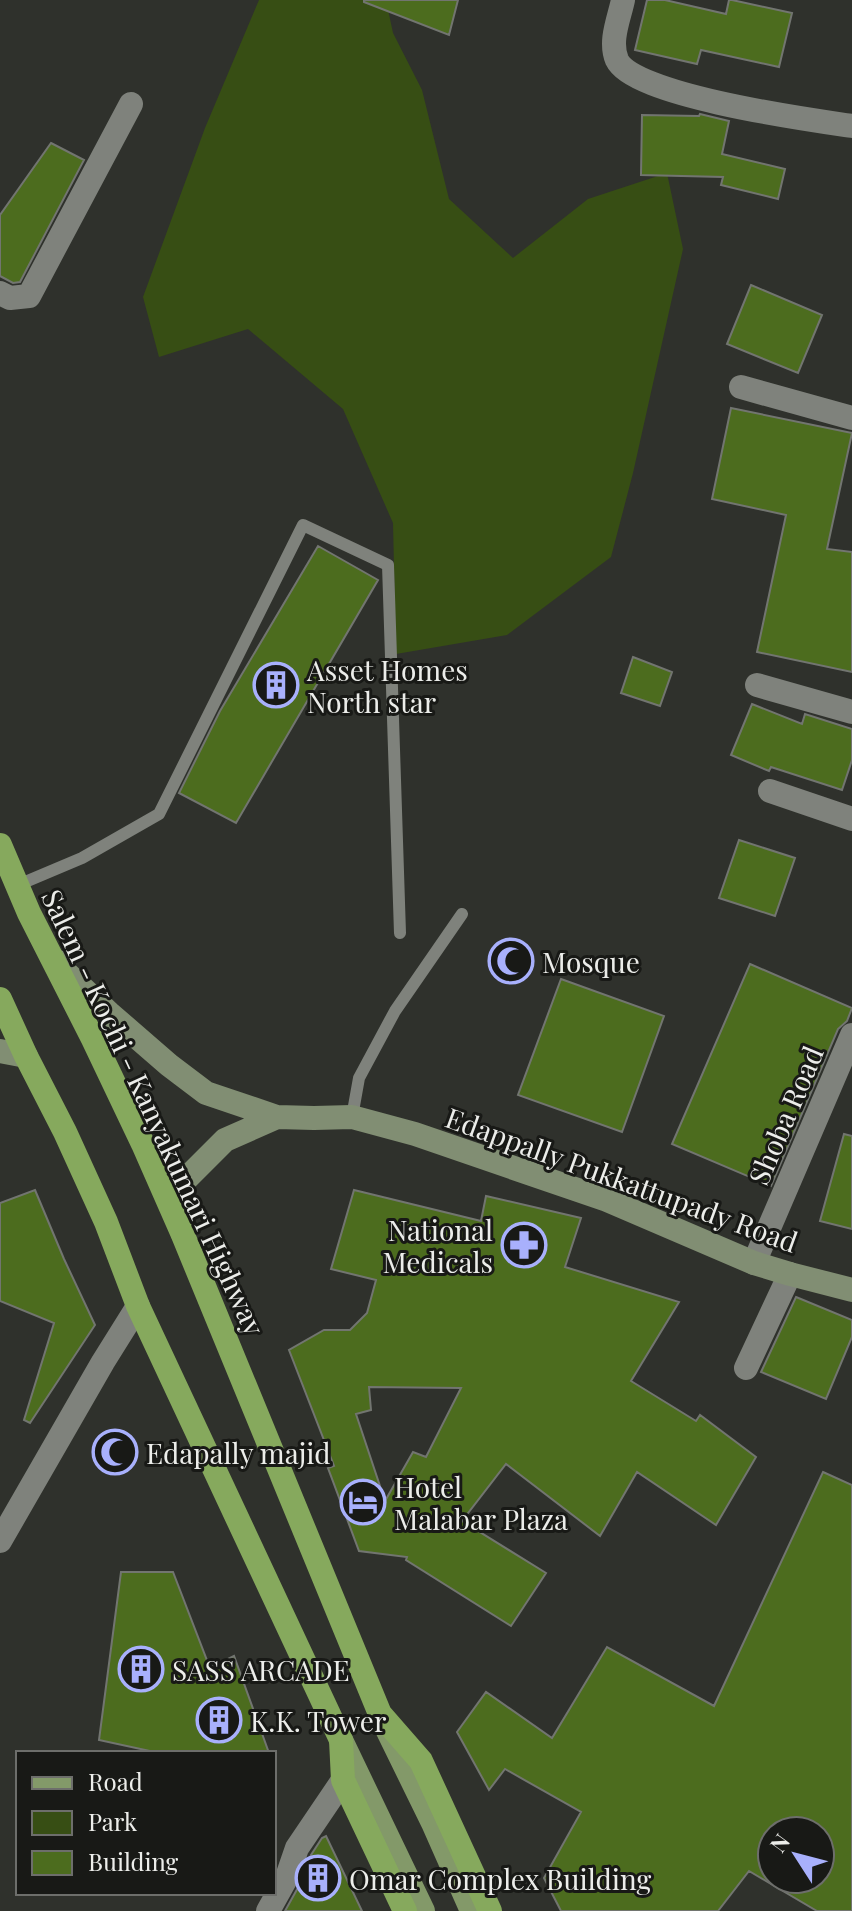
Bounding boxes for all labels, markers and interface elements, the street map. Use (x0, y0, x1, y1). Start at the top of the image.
place label: Asset Homes North star (306, 651, 468, 720)
building icon: Asset Homes North star (252, 661, 300, 709)
street label: Salem - Kochi - Kanyakumari Highway (34, 883, 274, 1341)
mosque icon: Mosque (487, 937, 535, 985)
place label: Mosque (542, 943, 640, 980)
street label: Shoba Road (739, 1040, 831, 1190)
street label: Edappally Pukkattupady Road (441, 1098, 803, 1260)
place label: National Medicals (382, 1211, 493, 1280)
pharmacy icon: National Medicals (500, 1221, 548, 1269)
mosque icon: Edapally majid (91, 1428, 139, 1476)
place label: Edapally majid (146, 1434, 331, 1471)
place label: Hotel Malabar Plaza (394, 1468, 568, 1537)
hotel icon: Hotel Malabar Plaza (339, 1478, 387, 1526)
building icon: SASS ARCADE (117, 1645, 165, 1693)
place label: SASS ARCADE (172, 1651, 350, 1688)
building icon: K.K. Tower (195, 1696, 243, 1744)
place label: K.K. Tower (250, 1702, 387, 1739)
legend (16, 1751, 276, 1895)
text: Road (88, 1765, 143, 1797)
text: Park (88, 1805, 138, 1837)
north arrow (756, 1815, 836, 1895)
text: N (762, 1827, 796, 1858)
text: Building (88, 1845, 179, 1877)
building icon: Omar Complex Building (294, 1854, 342, 1902)
place label: Omar Complex Building (349, 1860, 651, 1897)

